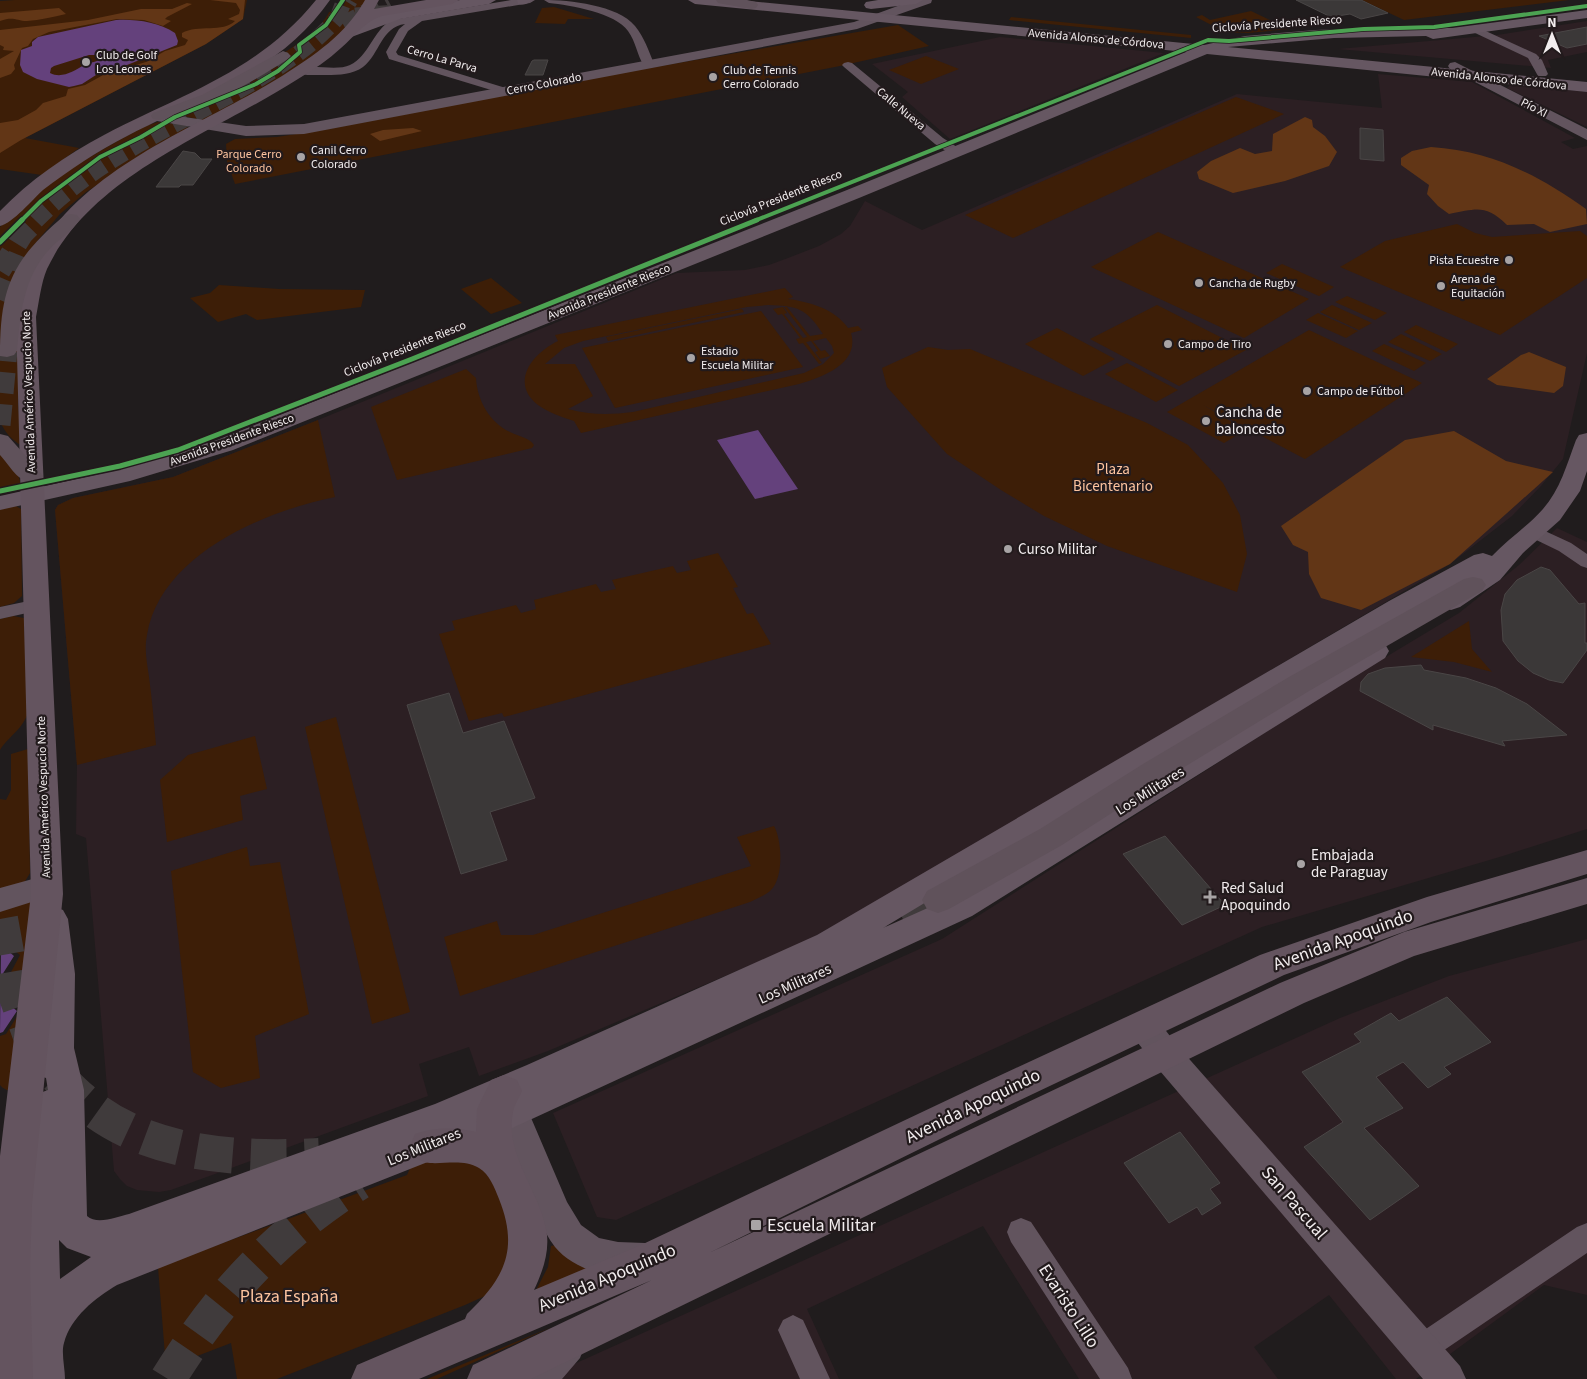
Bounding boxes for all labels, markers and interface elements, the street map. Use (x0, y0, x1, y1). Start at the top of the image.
north arrow (1527, 10, 1577, 60)
street label: Ciclovía Presidente Riesco (1211, 11, 1343, 37)
text: N (1547, 13, 1557, 33)
street label: Avenida Alonso de Córdova (1027, 25, 1165, 53)
street label: Cerro La Parva (405, 41, 479, 77)
place label: Club de Golf Los Leones (96, 47, 157, 78)
marker: Club de Golf Los Leones (80, 56, 92, 68)
place label: Club de Tennis Cerro Colorado (723, 62, 799, 93)
street label: Avenida Alonso de Córdova (1430, 63, 1568, 95)
street label: Cerro Colorado (505, 68, 583, 100)
marker: Club de Tennis Cerro Colorado (707, 71, 719, 83)
street label: Calle Nueva (873, 83, 929, 135)
street label: Pío XI (1518, 94, 1550, 122)
place label: Canil Cerro Colorado (311, 142, 366, 173)
park label: Parque Cerro Colorado (216, 146, 282, 177)
marker: Canil Cerro Colorado (295, 151, 307, 163)
street label: Ciclovía Presidente Riesco (717, 166, 845, 230)
place label: Pista Ecuestre (1429, 252, 1499, 269)
marker: Pista Ecuestre (1503, 254, 1515, 266)
street label: Avenida Presidente Riesco (545, 260, 673, 324)
place label: Arena de Equitación (1451, 271, 1505, 302)
place label: Cancha de Rugby (1209, 275, 1296, 292)
marker: Cancha de Rugby (1193, 277, 1205, 289)
marker: Arena de Equitación (1435, 280, 1447, 292)
street label: Avenida Américo Vespucio Norte (18, 311, 40, 473)
street label: Ciclovía Presidente Riesco (341, 317, 469, 381)
place label: Campo de Tiro (1178, 336, 1251, 353)
marker: Campo de Tiro (1162, 338, 1174, 350)
place label: Estadio Escuela Militar (701, 343, 774, 374)
marker: Estadio Escuela Militar (685, 352, 697, 364)
place label: Campo de Fútbol (1317, 383, 1403, 400)
marker: Campo de Fútbol (1301, 385, 1313, 397)
place label: Cancha de baloncesto (1216, 402, 1285, 440)
street label: Avenida Presidente Riesco (167, 410, 297, 470)
marker: Cancha de baloncesto (1200, 415, 1212, 427)
park label: Plaza Bicentenario (1073, 459, 1153, 497)
place label: Curso Militar (1018, 539, 1098, 560)
marker: Curso Militar (1002, 543, 1014, 555)
street label: Avenida Américo Vespucio Norte (33, 716, 55, 878)
street label: Los Militares (1111, 762, 1189, 820)
place label: Embajada de Paraguay (1311, 845, 1388, 883)
marker: Embajada de Paraguay (1295, 858, 1307, 870)
place label: Red Salud Apoquindo (1221, 878, 1290, 916)
marker: Red Salud Apoquindo (1203, 890, 1217, 904)
street label: Avenida Apoquindo (1270, 903, 1416, 977)
street label: Los Militares (755, 959, 835, 1009)
street label: Avenida Apoquindo (901, 1063, 1045, 1149)
street label: Los Militares (384, 1123, 464, 1171)
street label: San Pascual (1255, 1161, 1333, 1245)
place label: Escuela Militar (767, 1213, 877, 1238)
marker: Escuela Militar (749, 1218, 763, 1232)
street label: Avenida Apoquindo (534, 1238, 680, 1318)
street label: Evaristo Lillo (1032, 1259, 1106, 1353)
park label: Plaza España (240, 1284, 338, 1309)

